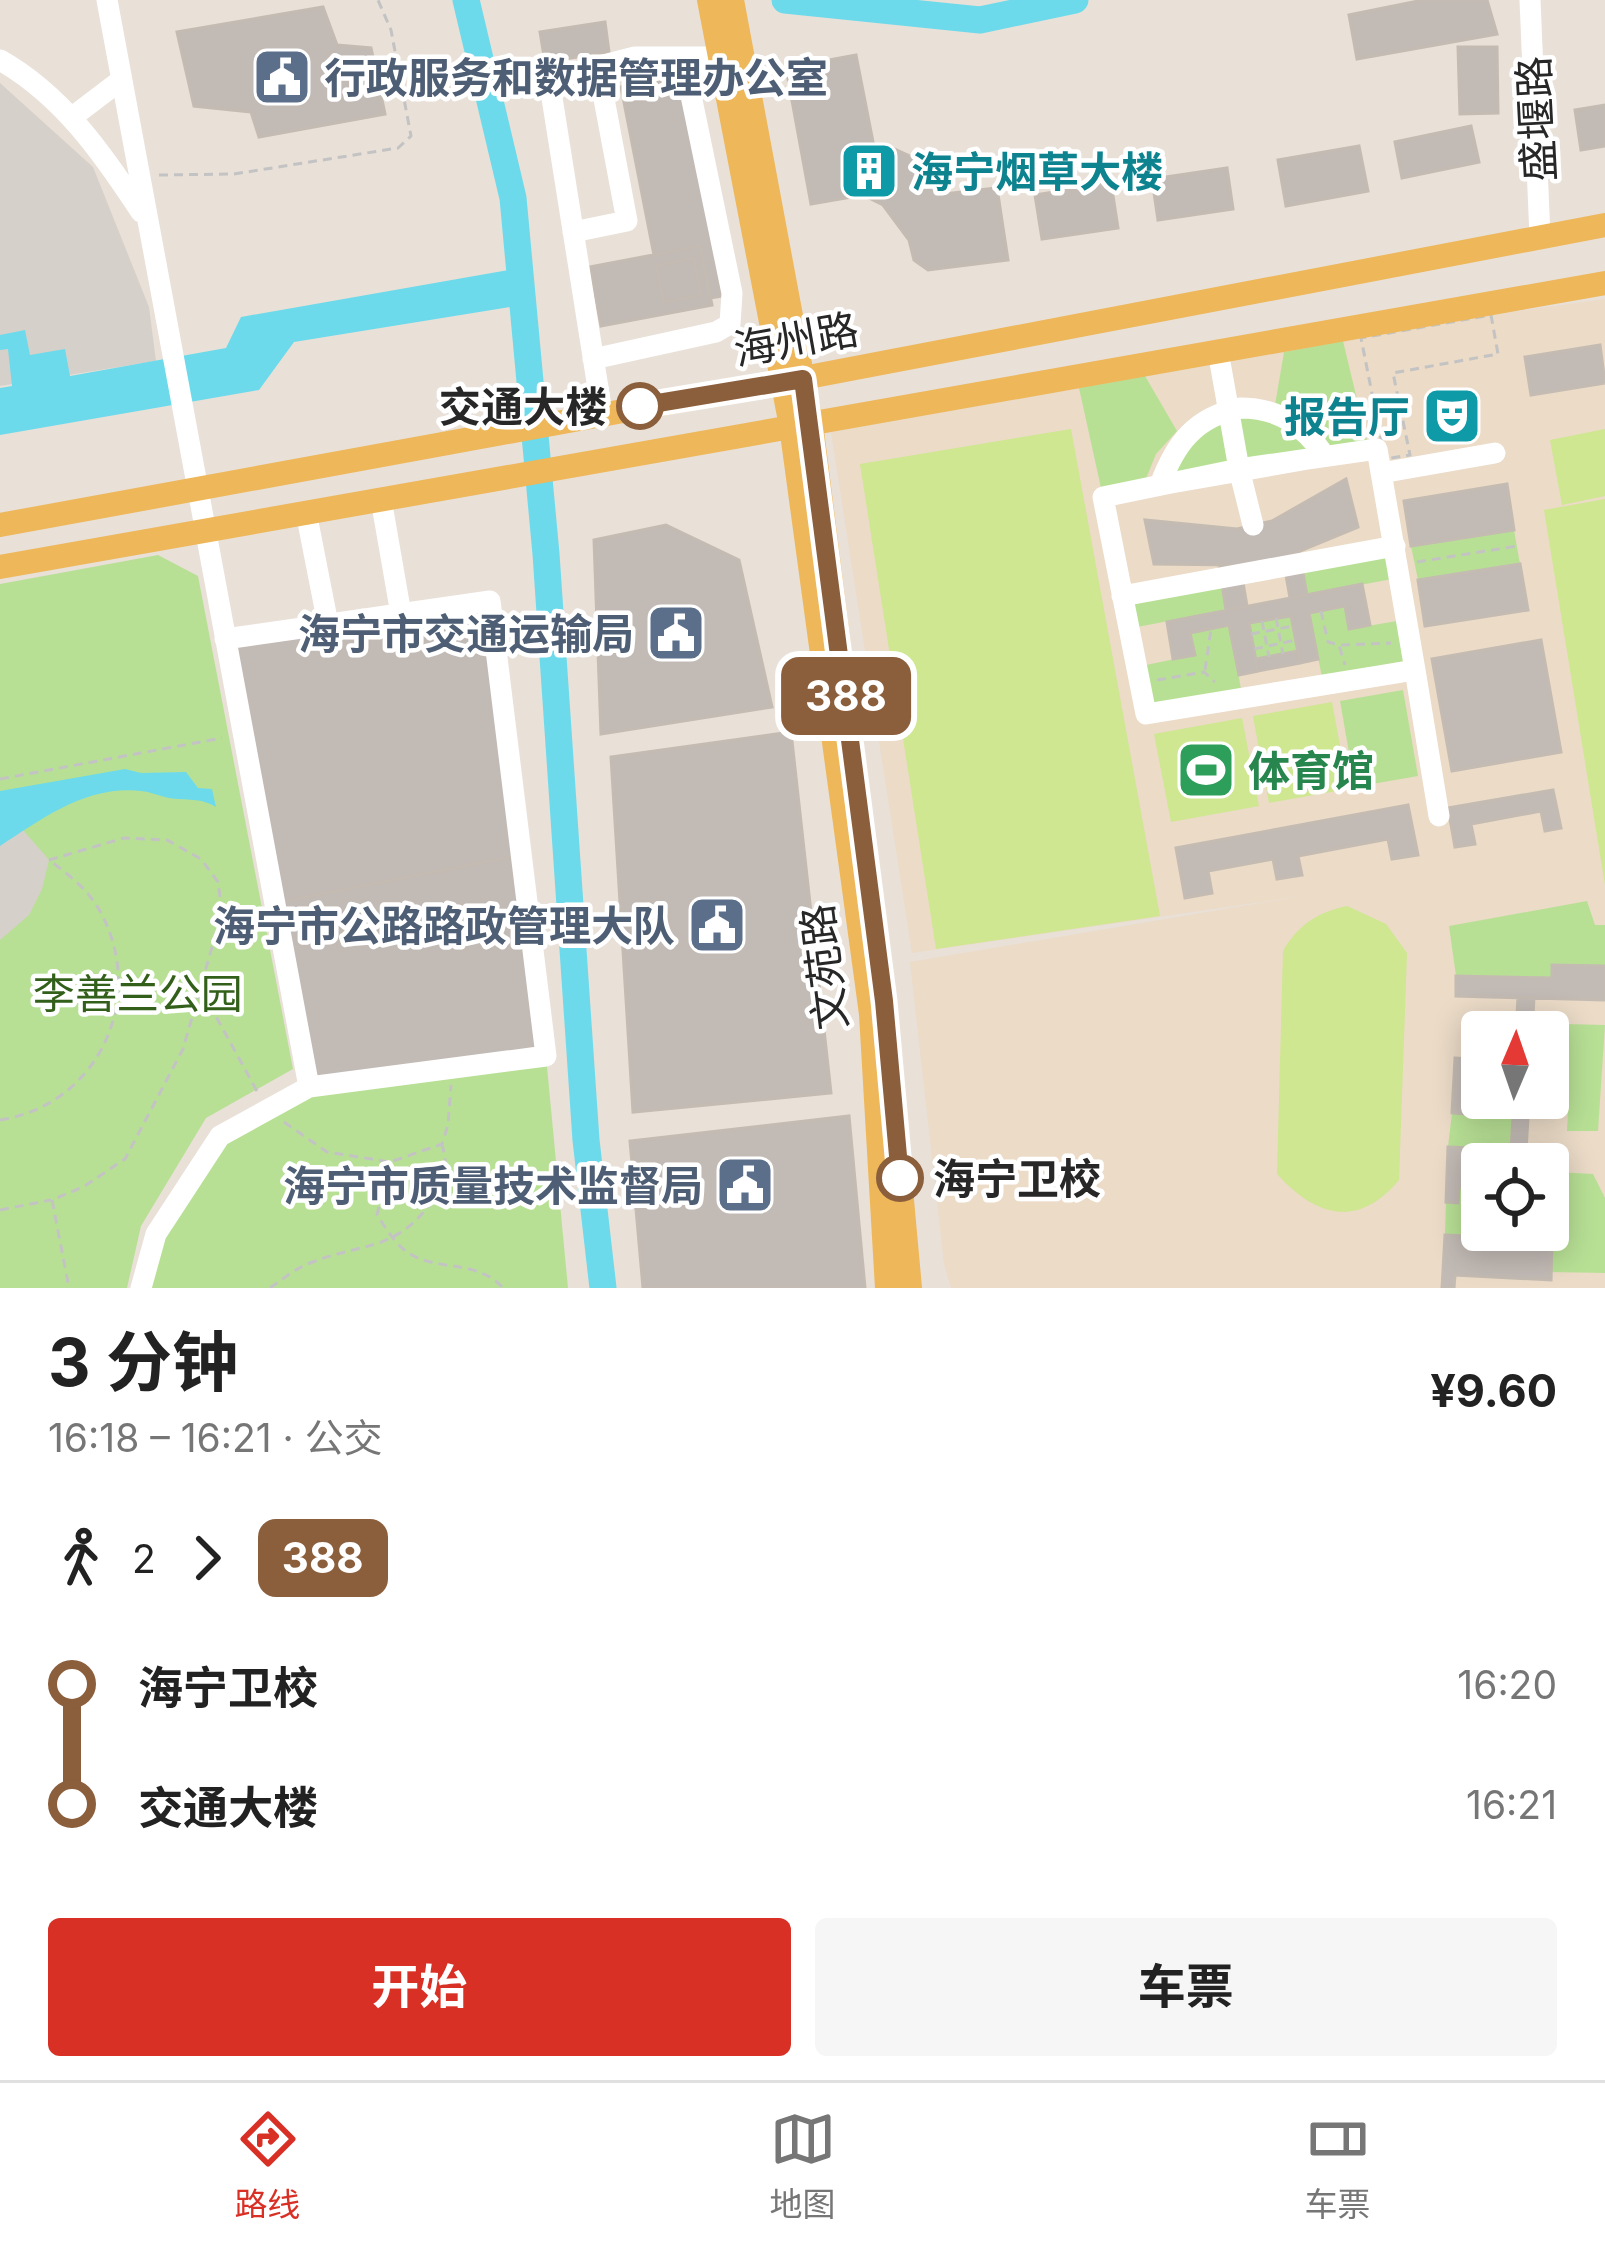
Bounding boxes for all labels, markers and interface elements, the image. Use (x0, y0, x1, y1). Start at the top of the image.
public building icon: 行政服务和数据管理办公室 (251, 46, 313, 108)
place label: 行政服务和数据管理办公室 (324, 52, 828, 103)
street label: 盛堰路 (1507, 55, 1565, 183)
building icon: 海宁烟草大楼 (838, 140, 900, 202)
place label: 海宁烟草大楼 (911, 146, 1163, 197)
street label: 海州路 (730, 303, 862, 375)
place label: 交通大楼 (439, 381, 607, 432)
marker: 交通大楼 (618, 384, 662, 428)
theatre icon: 报告厅 (1421, 385, 1483, 447)
place label: 报告厅 (1284, 391, 1410, 442)
public building icon: 海宁市交通运输局 (645, 602, 707, 664)
place label: 海宁市交通运输局 (298, 608, 634, 659)
line badge: 388 (777, 657, 915, 735)
text: 388 (805, 670, 887, 721)
sports icon: 体育馆 (1175, 739, 1237, 801)
place label: 体育馆 (1248, 745, 1374, 796)
public building icon: 海宁市公路路政管理大队 (686, 894, 748, 956)
place label: 海宁市公路路政管理大队 (213, 900, 675, 951)
street label: 文苑路 (791, 901, 857, 1033)
park label: 李善兰公园 (33, 968, 243, 1019)
north arrow (1461, 1011, 1569, 1119)
map controls (1461, 1011, 1569, 1251)
button: locate (1461, 1143, 1569, 1251)
place label: 海宁卫校 (933, 1153, 1101, 1204)
public building icon: 海宁市质量技术监督局 (714, 1154, 776, 1216)
marker: 海宁卫校 (878, 1156, 922, 1200)
place label: 海宁市质量技术监督局 (283, 1160, 703, 1211)
text: 3 分钟 (48, 1322, 238, 1402)
text: ¥9.60 (1430, 1363, 1557, 1418)
text: 16:18 – 16:21 · 公交 (48, 1414, 383, 1461)
icon: walk (48, 1525, 114, 1591)
icon: forward (174, 1525, 240, 1591)
text: 388 (282, 1532, 364, 1583)
text: 2 (132, 1535, 156, 1582)
text: 海宁卫校 (138, 1660, 318, 1715)
text: 16:20 (1457, 1661, 1557, 1708)
text: 交通大楼 (138, 1780, 318, 1835)
text: 16:21 (1466, 1781, 1557, 1828)
button: 开始 (48, 1918, 791, 2056)
button: 车票 (815, 1918, 1557, 2056)
tab: 路线 (235, 2106, 301, 2226)
tab: 地图 (770, 2106, 836, 2226)
tab: 车票 (1305, 2106, 1371, 2226)

